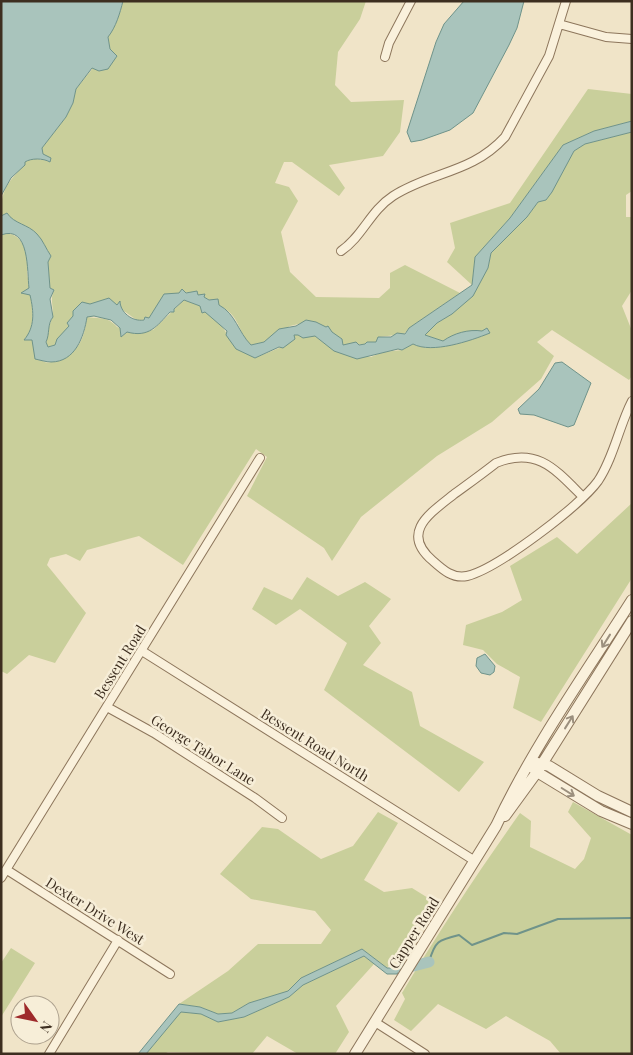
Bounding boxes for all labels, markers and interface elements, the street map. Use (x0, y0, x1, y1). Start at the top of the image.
street label: Bessent Road (89, 621, 150, 702)
one-way arrow (600, 634, 611, 648)
street label: Bessent Road North (258, 704, 374, 786)
street label: George Tabor Lane (148, 710, 259, 789)
one-way arrow (564, 715, 574, 729)
one-way arrow (561, 787, 575, 797)
street label: Dexter Drive West (42, 873, 149, 949)
street label: Capper Road (384, 893, 443, 972)
north arrow (10, 995, 60, 1045)
text: N (36, 1018, 57, 1037)

